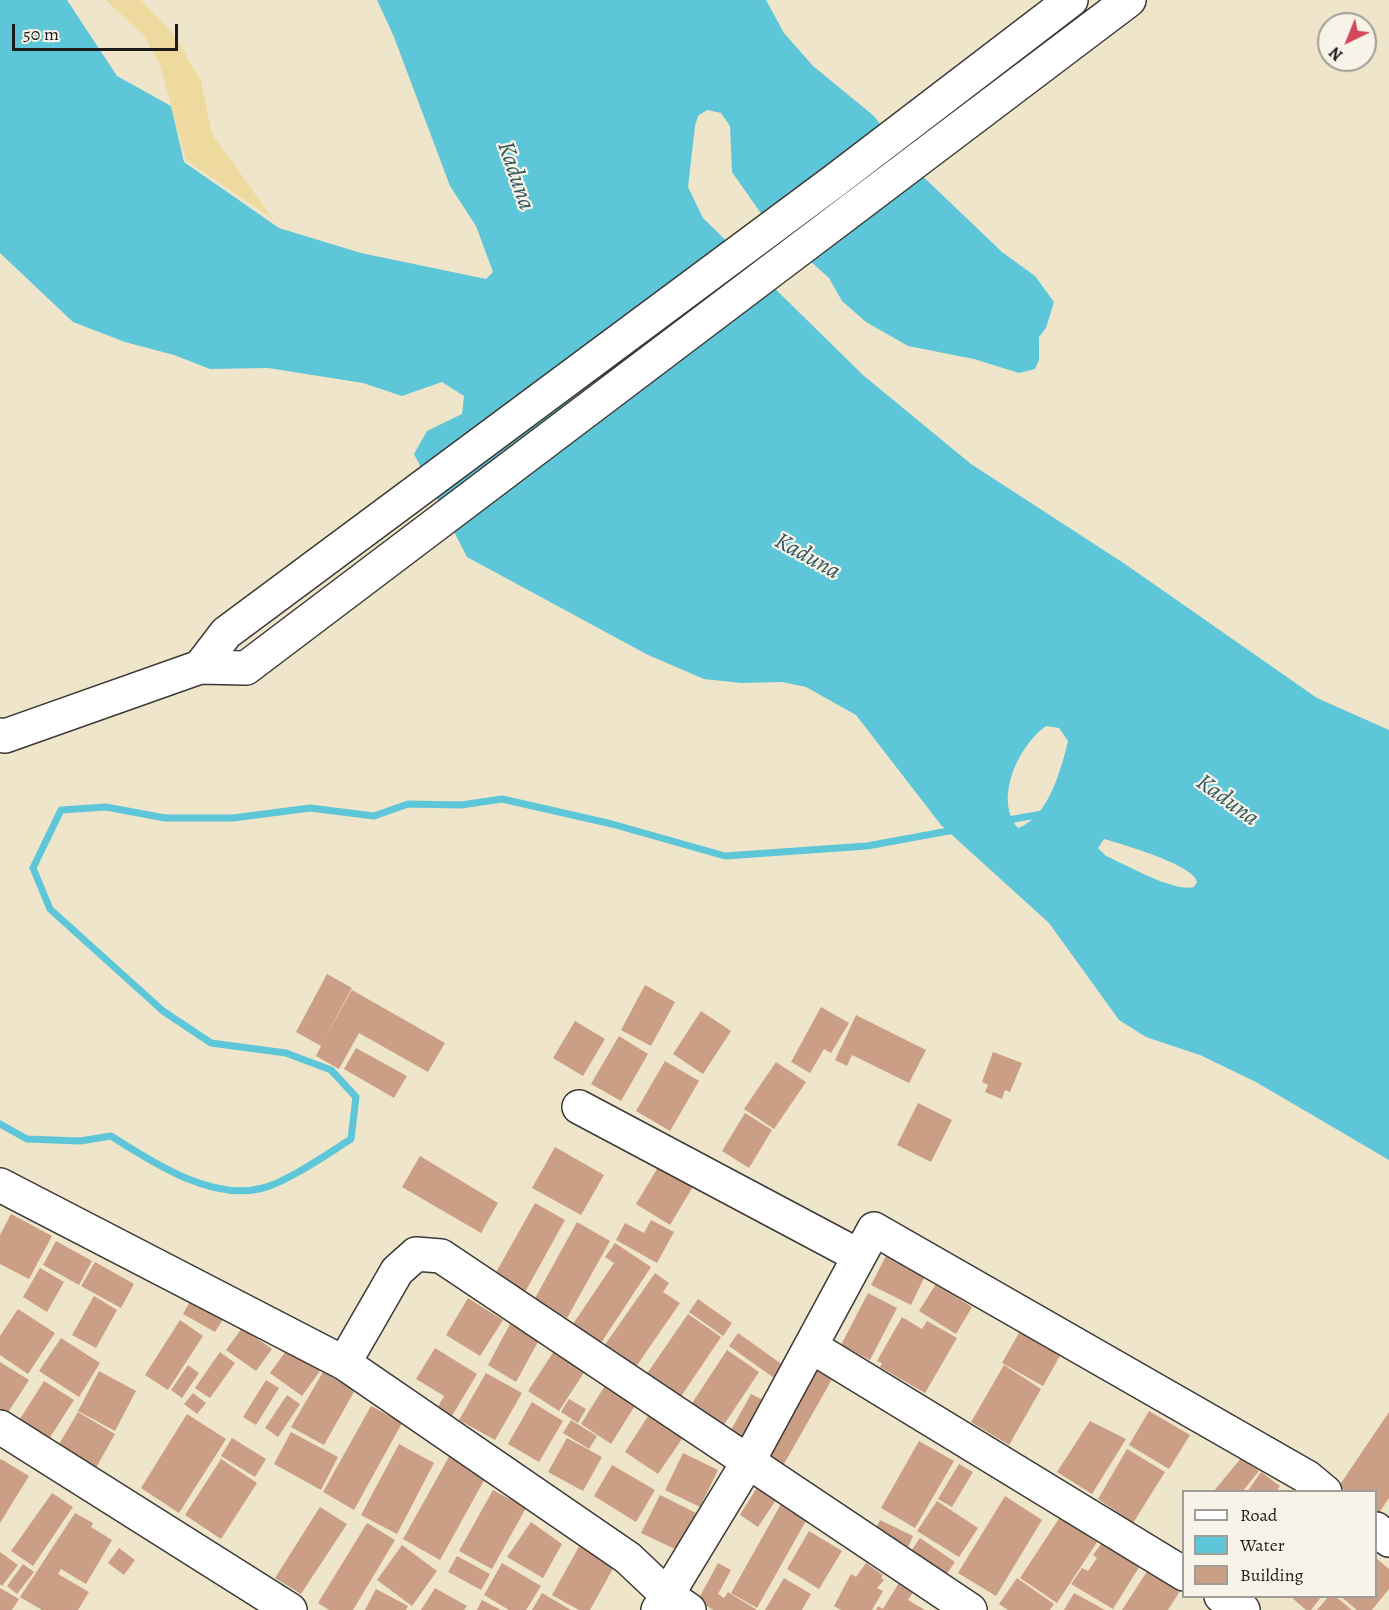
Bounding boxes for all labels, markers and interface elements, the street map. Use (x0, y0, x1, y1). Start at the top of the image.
scale bar (15, 12, 182, 50)
north arrow (1317, 12, 1377, 72)
text: 50 m (23, 22, 59, 46)
text: N (1324, 42, 1348, 66)
water label: Kaduna (490, 138, 540, 214)
water label: Kaduna (769, 527, 845, 587)
water label: Kaduna (1190, 769, 1264, 833)
legend (1182, 1490, 1377, 1598)
text: Road (1240, 1503, 1277, 1527)
text: Water (1240, 1533, 1285, 1557)
text: Building (1240, 1563, 1304, 1587)

